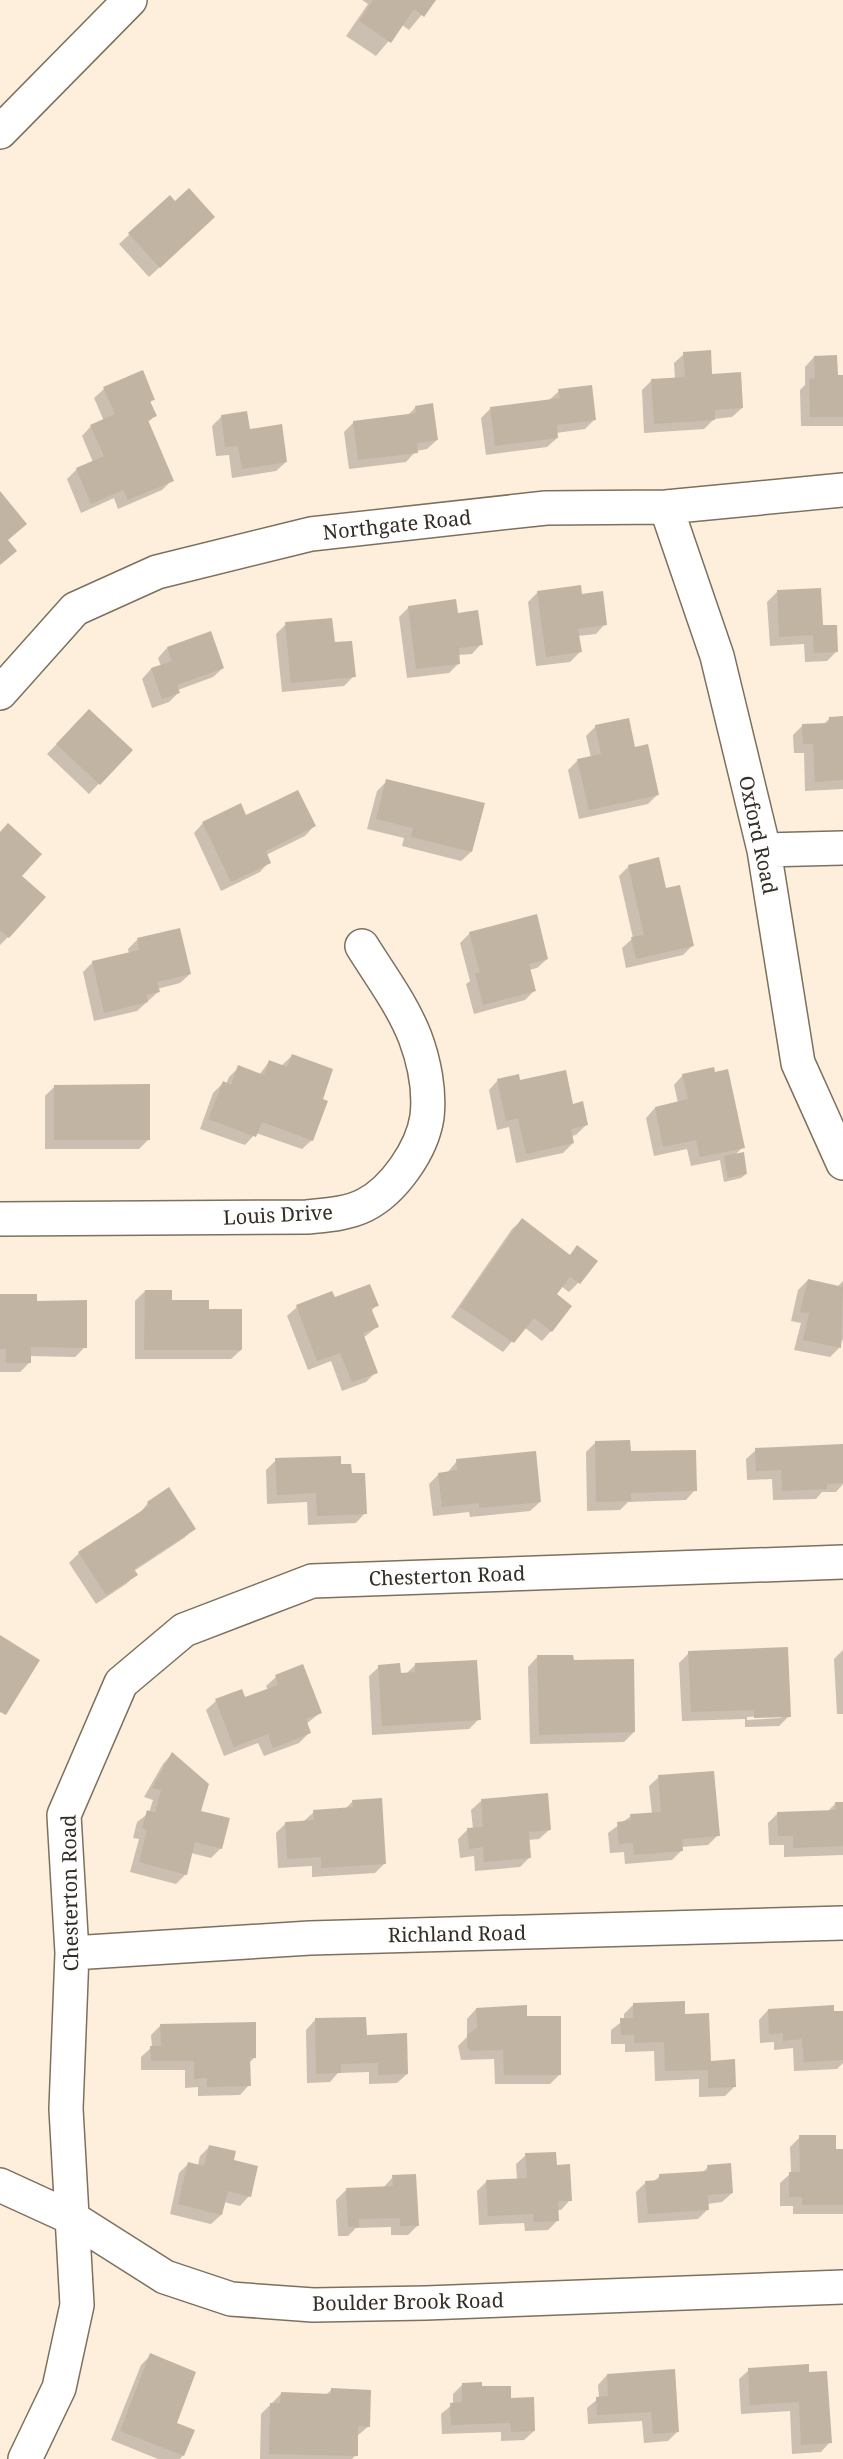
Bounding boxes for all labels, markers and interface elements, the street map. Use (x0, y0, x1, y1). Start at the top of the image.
street label: Northgate Road (321, 503, 473, 546)
street label: Oxford Road (733, 773, 784, 897)
street label: Louis Drive (222, 1198, 334, 1231)
street label: Chesterton Road (368, 1559, 526, 1592)
street label: Chesterton Road (55, 1814, 84, 1972)
street label: Richland Road (388, 1919, 526, 1948)
street label: Boulder Brook Road (312, 2286, 504, 2317)

